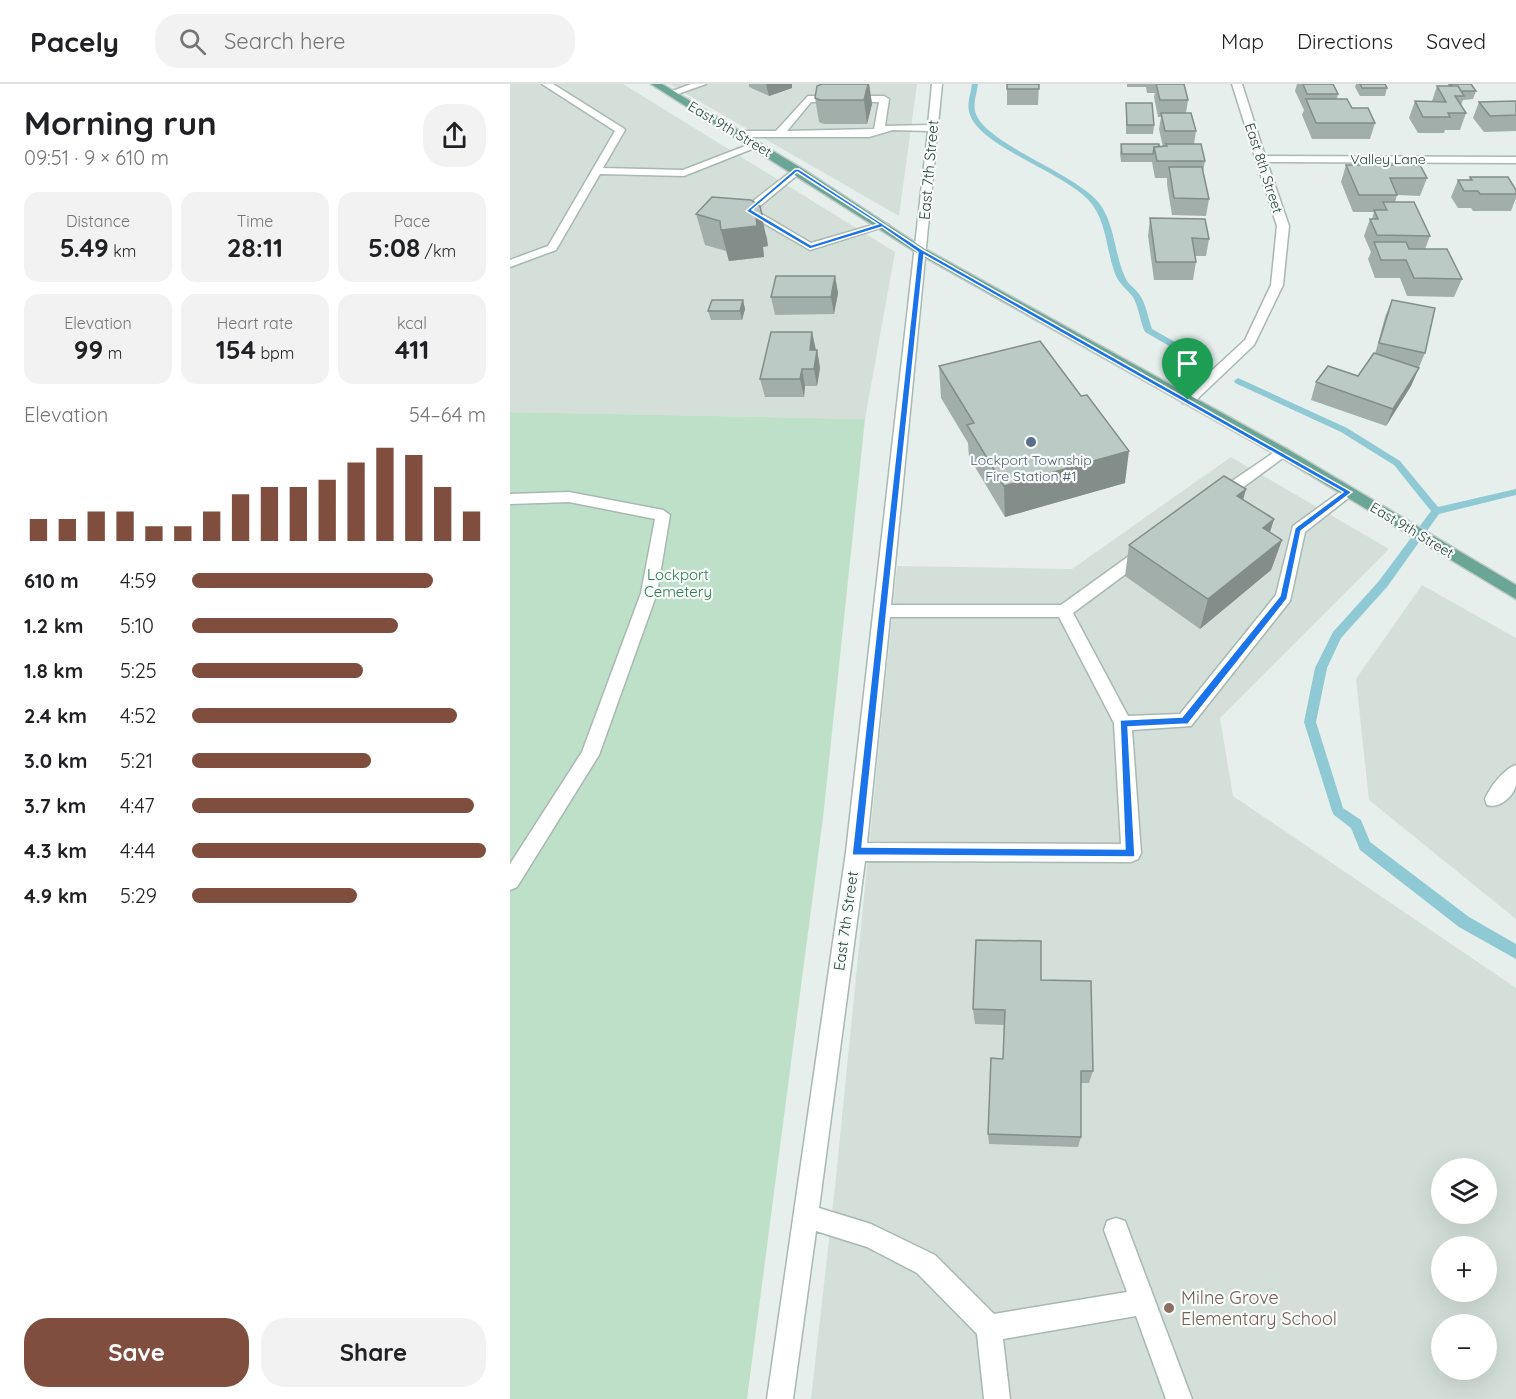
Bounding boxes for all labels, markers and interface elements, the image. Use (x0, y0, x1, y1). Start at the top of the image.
search box (155, 14, 575, 68)
text: Pacely (30, 24, 119, 59)
icon: search (176, 25, 209, 58)
text: Search here (224, 27, 345, 55)
text: Map (1221, 28, 1264, 54)
text: Directions (1297, 28, 1393, 54)
text: Saved (1426, 28, 1486, 54)
street label: East 9th Street (685, 97, 775, 161)
text: Morning run (24, 102, 217, 143)
button: share (423, 104, 486, 167)
street label: East 7th Street (915, 119, 942, 221)
street label: East 8th Street (1241, 121, 1287, 216)
text: 09:51 · 9 × 610 m (24, 145, 169, 170)
street label: Valley Lane (1350, 150, 1426, 168)
text: Distance (66, 211, 130, 231)
text: Time (237, 211, 273, 231)
text: Pace (394, 211, 430, 231)
text: 5.49 (60, 231, 109, 264)
text: 28:11 (227, 231, 283, 264)
text: 5:08 (368, 231, 420, 264)
text: km (109, 241, 136, 261)
text: /km (420, 241, 456, 261)
text: Elevation (64, 313, 132, 333)
text: Heart rate (217, 313, 293, 333)
text: kcal (397, 313, 427, 333)
text: 99 (74, 333, 103, 366)
text: 154 (216, 333, 256, 366)
text: 411 (395, 333, 429, 366)
pin (1162, 338, 1213, 400)
text: m (103, 343, 122, 363)
text: bpm (256, 343, 294, 363)
icon: arrive (1171, 347, 1204, 380)
text: Elevation (24, 402, 108, 427)
text: 54–64 m (409, 402, 486, 427)
marker: Lockport Township Fire Station #1 (1024, 435, 1038, 449)
place label: Lockport Township Fire Station #1 (970, 451, 1092, 485)
street label: East 9th Street (1367, 498, 1457, 562)
park label: Lockport Cemetery (644, 565, 712, 601)
text: 610 m (24, 568, 79, 593)
text: 4:59 (120, 568, 156, 593)
text: 1.2 km (24, 613, 84, 638)
text: 5:10 (120, 613, 154, 638)
text: 1.8 km (24, 658, 83, 683)
text: 5:25 (120, 658, 157, 683)
text: 2.4 km (24, 703, 87, 728)
text: 4:52 (120, 703, 156, 728)
text: 3.0 km (24, 748, 87, 773)
text: 5:21 (120, 748, 153, 773)
text: 3.7 km (24, 793, 86, 818)
text: 4:47 (120, 793, 154, 818)
text: 4.3 km (24, 838, 87, 863)
text: 4:44 (120, 838, 155, 863)
street label: East 7th Street (829, 870, 862, 972)
text: 4.9 km (24, 883, 88, 908)
text: 5:29 (120, 883, 157, 908)
map controls (1431, 1158, 1497, 1380)
button: layers (1431, 1158, 1497, 1224)
button: + (1431, 1236, 1497, 1302)
place label: Milne Grove Elementary School (1181, 1286, 1337, 1330)
marker: Milne Grove Elementary School (1162, 1301, 1176, 1315)
button: − (1431, 1314, 1497, 1380)
button: Save (24, 1318, 249, 1387)
button: Share (261, 1318, 486, 1387)

